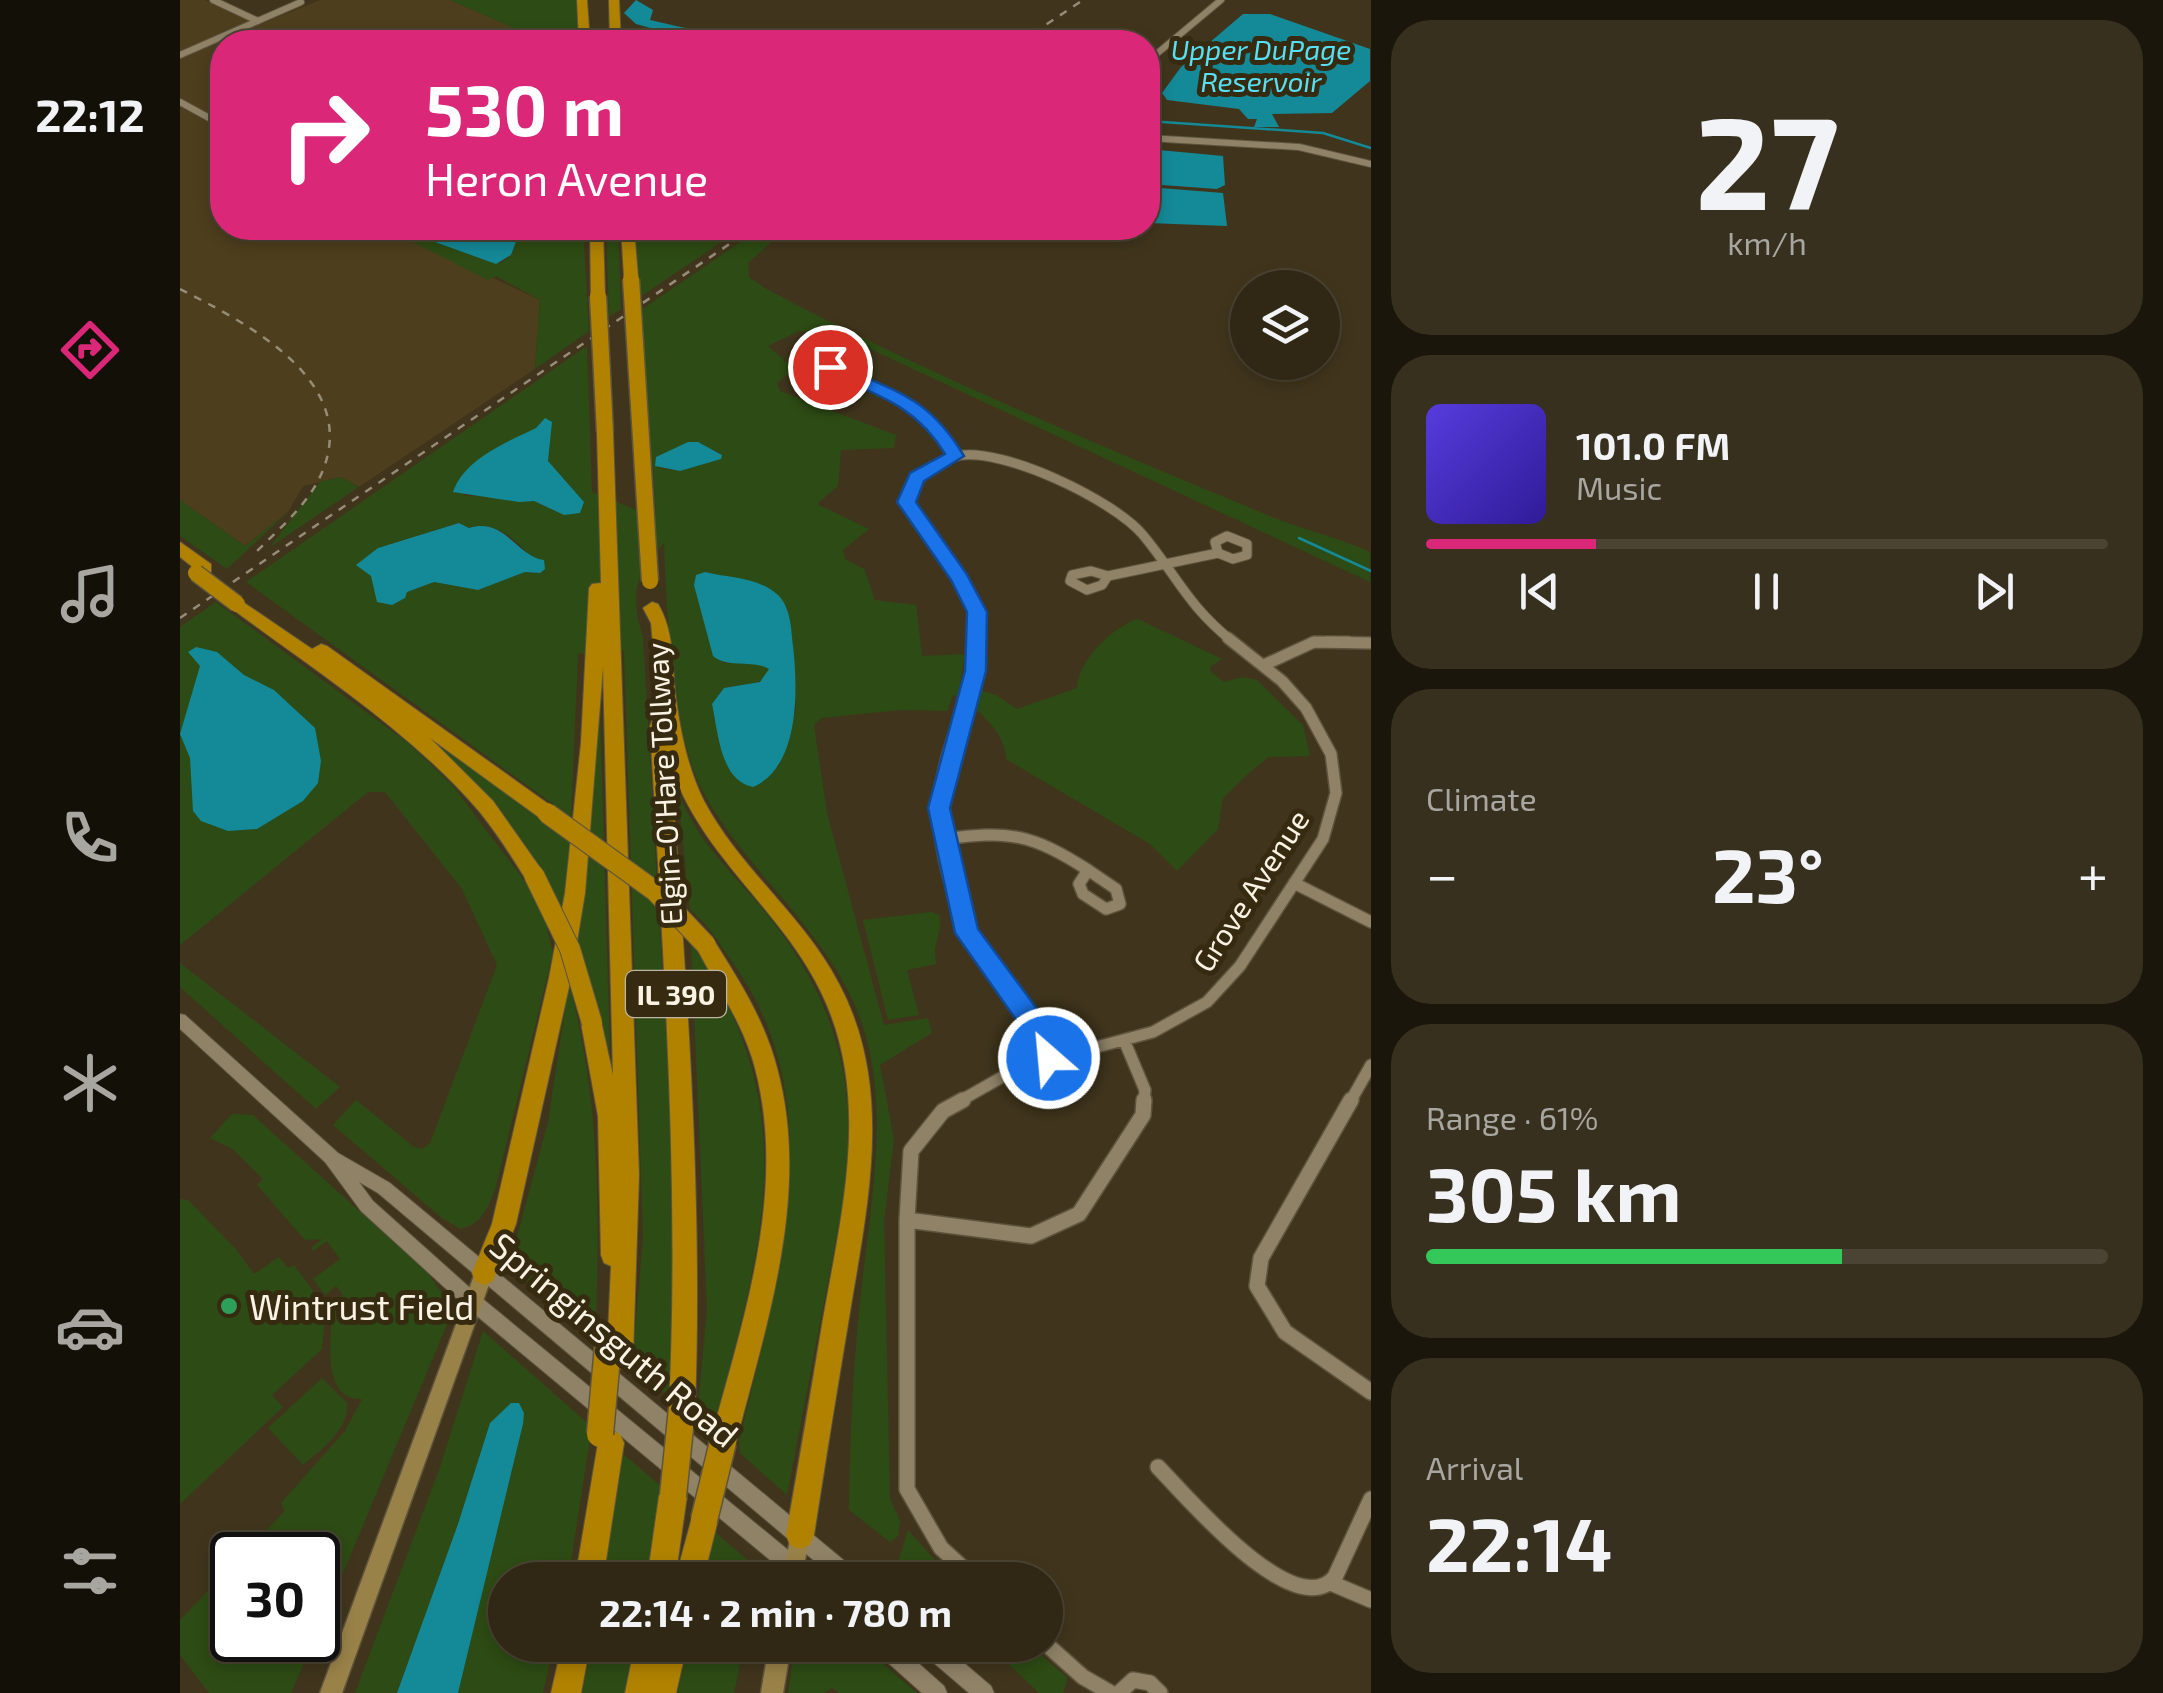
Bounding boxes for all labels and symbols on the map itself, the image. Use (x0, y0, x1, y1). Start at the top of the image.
water label: Upper DuPage Reservoir (1171, 32, 1351, 98)
pin (788, 325, 873, 410)
street label: Elgin-O'Hare Tollway (638, 642, 688, 926)
street label: Grove Avenue (1184, 802, 1316, 978)
road number: IL 390 (626, 971, 726, 1017)
position arrow (997, 1006, 1101, 1110)
street label: Springinsguth Road (482, 1223, 748, 1455)
place label: Wintrust Field (249, 1285, 474, 1327)
marker: Wintrust Field (218, 1295, 240, 1317)
speed limit sign: 30 (210, 1532, 340, 1662)

